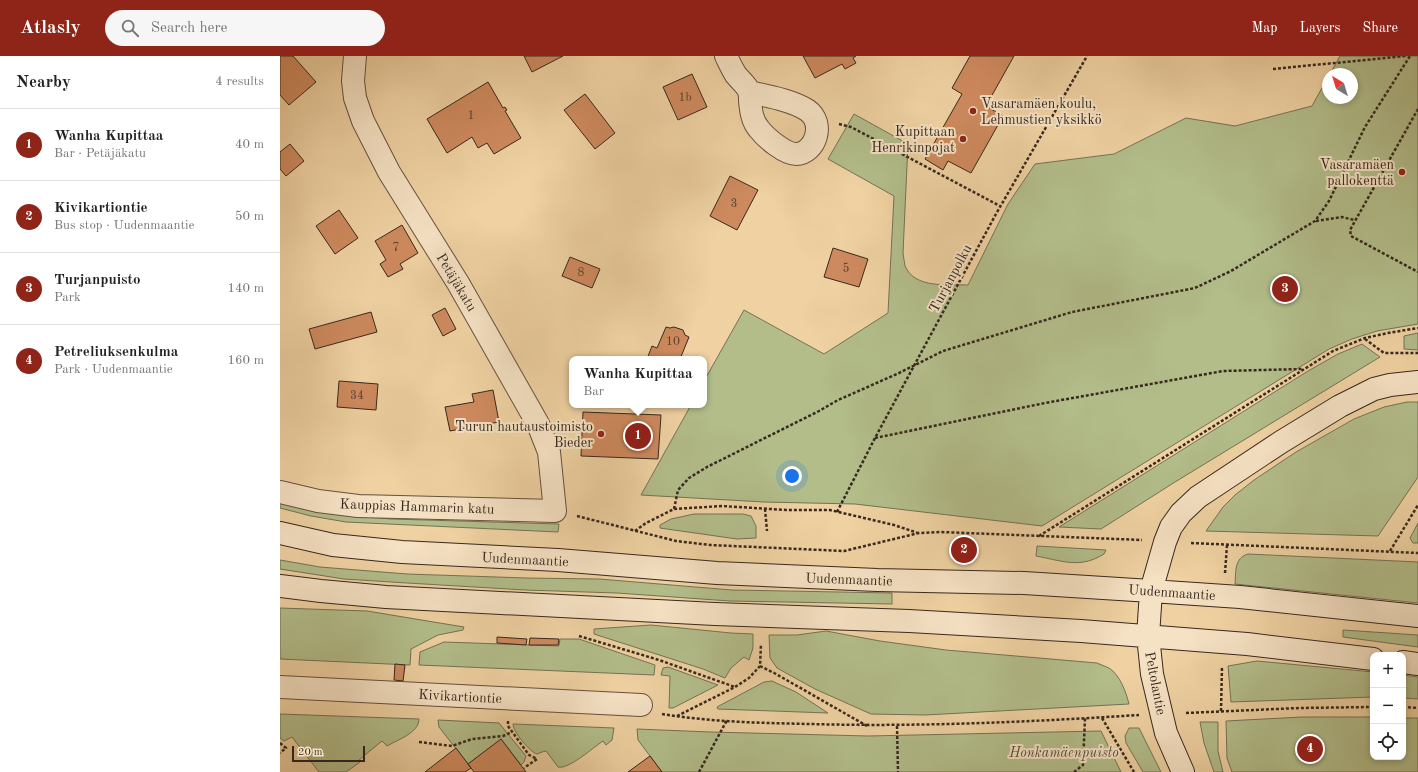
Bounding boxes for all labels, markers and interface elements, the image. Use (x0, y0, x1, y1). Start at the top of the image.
search box (105, 10, 385, 46)
icon: search (119, 17, 141, 39)
text: Atlasly (20, 19, 81, 38)
text: Search here (151, 21, 228, 36)
text: Map (1252, 21, 1278, 35)
text: Layers (1300, 21, 1341, 35)
text: Share (1363, 21, 1398, 35)
north arrow (1322, 68, 1358, 104)
text: Nearby (16, 74, 71, 91)
text: 4 results (215, 75, 264, 88)
house number: 1b (678, 92, 692, 104)
place label: Vasaramäen koulu, Lehmustien yksikkö (981, 97, 1102, 127)
marker: Vasaramäen koulu, Lehmustien yksikkö (968, 106, 978, 116)
house number: 1 (468, 110, 474, 122)
place label: Kupittaan Henrikinpojat (871, 125, 955, 155)
text: Wanha Kupittaa (54, 129, 163, 144)
marker: Kupittaan Henrikinpojat (958, 134, 968, 144)
text: 1 (25, 138, 33, 151)
text: 40 m (235, 138, 264, 151)
text: Bar · Petäjäkatu (54, 147, 146, 160)
place label: Vasaramäen pallokenttä (1320, 158, 1394, 188)
marker: Vasaramäen pallokenttä (1397, 167, 1407, 177)
house number: 3 (731, 198, 737, 210)
text: Kivikartiontie (54, 201, 148, 216)
text: 2 (25, 210, 33, 223)
text: 50 m (235, 210, 264, 223)
text: Bus stop · Uudenmaantie (54, 219, 195, 232)
house number: 7 (393, 242, 399, 254)
street label: Turjanpolku (927, 242, 975, 315)
street label: Petäjäkatu (433, 251, 479, 314)
house number: 5 (843, 262, 850, 275)
house number: 8 (578, 267, 585, 279)
text: Turjanpuisto (54, 273, 141, 288)
pin: 3 (1272, 274, 1298, 304)
text: 3 (25, 282, 33, 295)
text: 140 m (227, 282, 264, 295)
text: Park (54, 291, 81, 304)
house number: 10 (666, 336, 680, 348)
text: Petreliuksenkulma (54, 345, 178, 360)
text: 4 (25, 354, 33, 367)
text: 160 m (227, 354, 264, 367)
popup (569, 356, 707, 408)
text: Park · Uudenmaantie (54, 363, 173, 376)
text: Wanha Kupittaa (583, 367, 693, 382)
text: Bar (583, 385, 604, 398)
house number: 34 (350, 390, 364, 402)
place label: Turun hautaustoimisto Bieder (455, 420, 593, 450)
pin: 1 (625, 421, 651, 451)
marker: Turun hautaustoimisto Bieder (596, 429, 606, 439)
your location (782, 466, 802, 486)
street label: Kauppias Hammarin katu (339, 497, 495, 517)
pin: 2 (951, 535, 977, 565)
street label: Uudenmaantie (481, 551, 569, 569)
street label: Uudenmaantie (805, 571, 893, 589)
street label: Uudenmaantie (1128, 583, 1216, 603)
street label: Peltolantie (1142, 650, 1168, 716)
map controls (1370, 652, 1406, 760)
button: + (1370, 652, 1406, 688)
street label: Kivikartiontie (418, 688, 502, 706)
button: − (1370, 688, 1406, 724)
button: locate (1370, 724, 1406, 760)
pin: 4 (1297, 734, 1323, 764)
scale bar (292, 744, 365, 763)
park label: Honkamäenpuisto (1008, 746, 1119, 761)
text: 20 m (298, 747, 323, 758)

